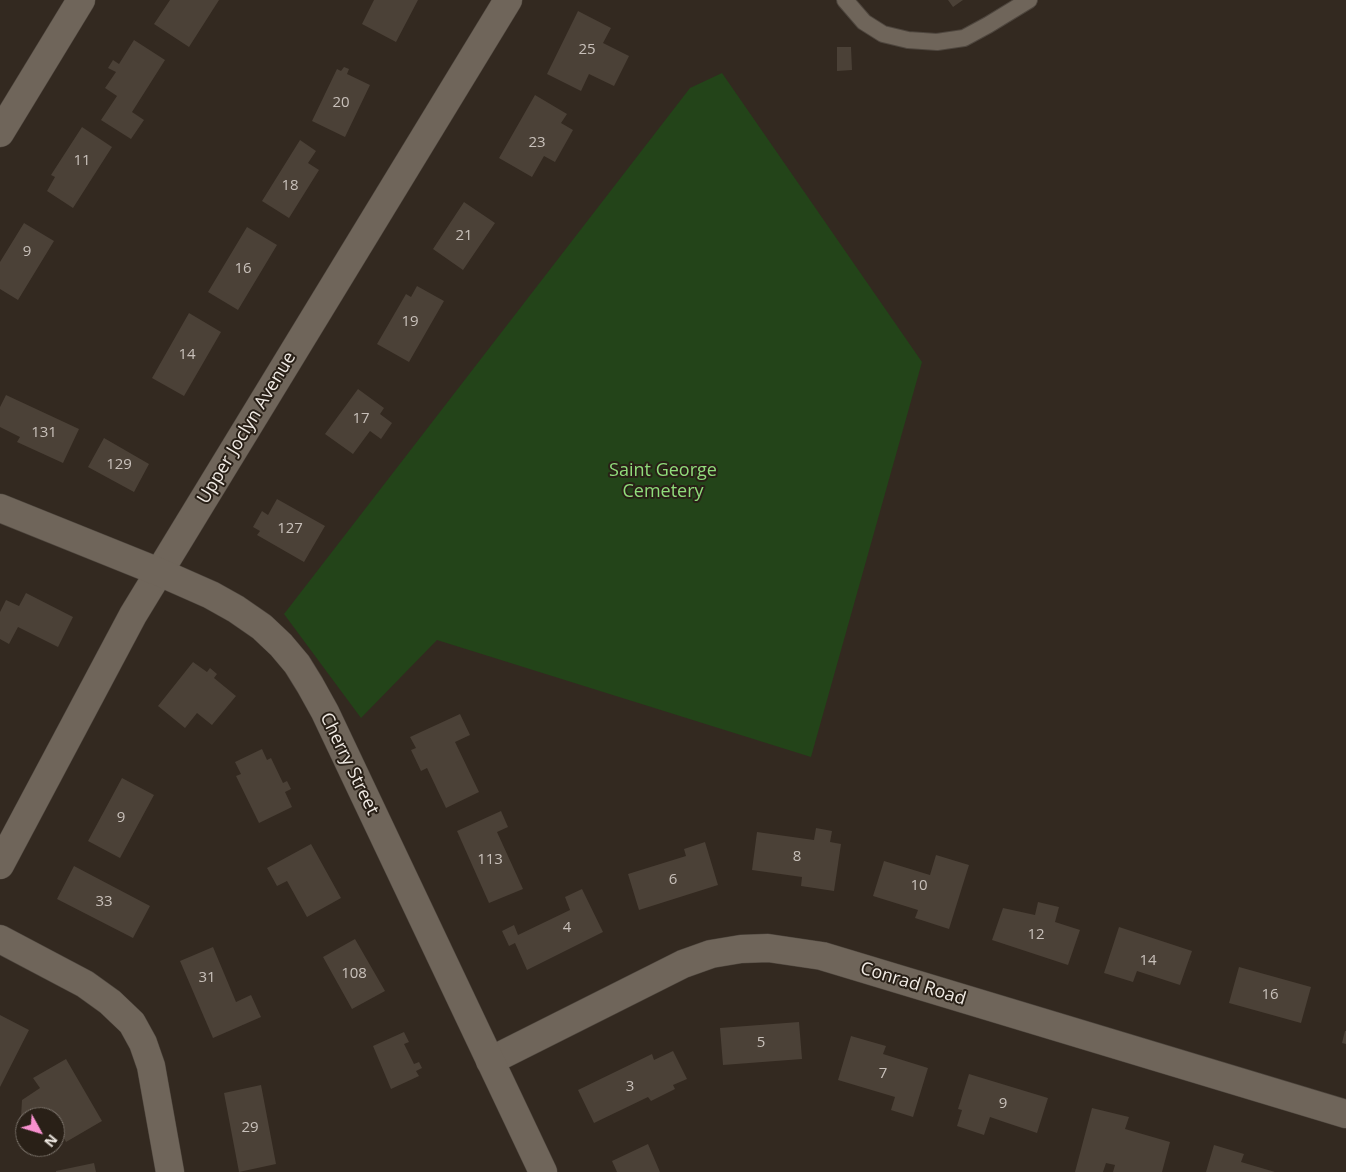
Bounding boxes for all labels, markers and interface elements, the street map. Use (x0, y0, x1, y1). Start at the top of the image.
house number: 25 (578, 41, 596, 59)
house number: 20 (332, 94, 350, 112)
house number: 23 (528, 134, 546, 152)
house number: 11 (73, 152, 91, 170)
house number: 18 (281, 177, 299, 195)
house number: 21 (455, 227, 473, 245)
house number: 9 (23, 243, 31, 261)
house number: 16 (234, 260, 252, 278)
house number: 19 (401, 313, 419, 331)
house number: 14 (178, 346, 196, 364)
street label: Upper Joclyn Avenue (193, 348, 301, 508)
house number: 17 (352, 410, 370, 428)
house number: 131 (31, 424, 57, 442)
house number: 129 (106, 456, 132, 474)
park label: Saint George Cemetery (609, 460, 717, 502)
house number: 127 (277, 520, 303, 538)
street label: Cherry Street (315, 709, 383, 819)
house number: 9 (117, 809, 125, 827)
house number: 8 (793, 848, 801, 866)
house number: 113 (477, 851, 503, 869)
house number: 6 (669, 871, 677, 889)
house number: 10 (910, 877, 928, 895)
house number: 33 (95, 893, 113, 911)
house number: 4 (563, 919, 571, 937)
house number: 12 (1027, 926, 1045, 944)
house number: 14 (1139, 952, 1157, 970)
street label: Conrad Road (858, 958, 968, 1010)
house number: 108 (341, 965, 367, 983)
house number: 31 (198, 969, 216, 987)
house number: 16 (1261, 986, 1279, 1004)
house number: 5 (757, 1034, 765, 1052)
house number: 7 (879, 1065, 887, 1083)
house number: 3 (626, 1078, 634, 1096)
house number: 9 (999, 1095, 1007, 1113)
north arrow (15, 1107, 65, 1157)
house number: 29 (241, 1119, 259, 1137)
text: N (40, 1131, 62, 1152)

